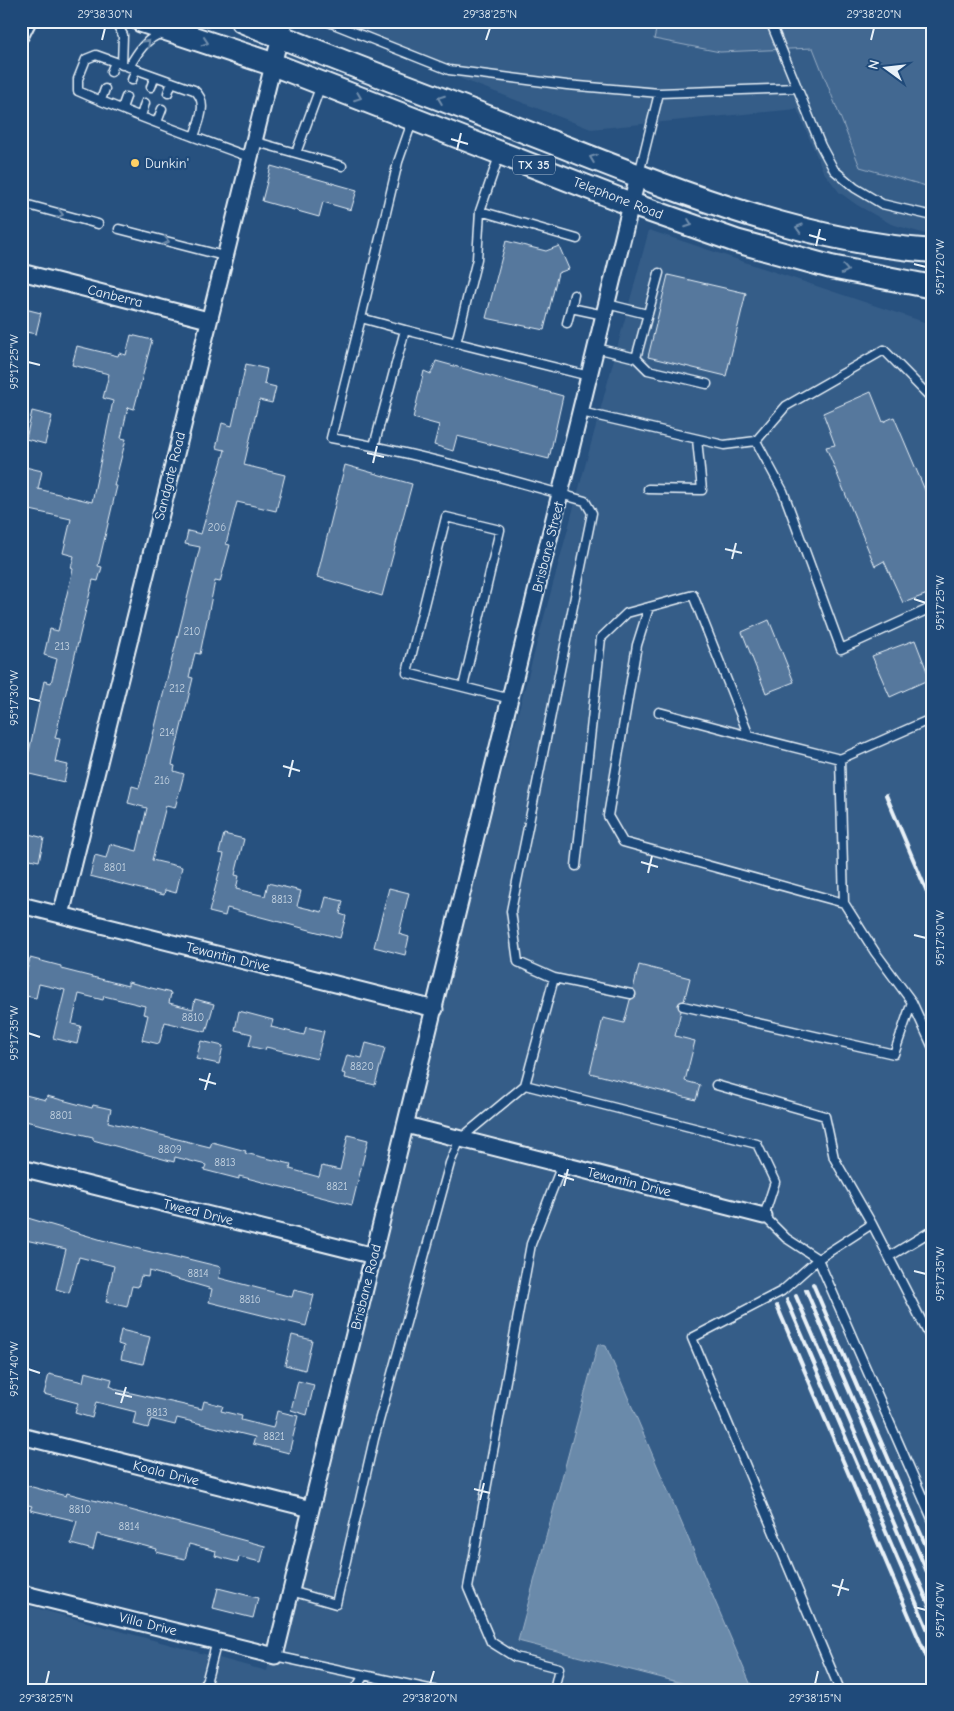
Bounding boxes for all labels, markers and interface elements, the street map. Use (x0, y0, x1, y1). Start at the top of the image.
text: 29°38'30"N (78, 7, 132, 21)
text: 29°38'25"N (463, 7, 517, 21)
text: 29°38'20"N (847, 7, 902, 21)
one-way arrow (200, 36, 209, 46)
one-way arrow (142, 40, 151, 49)
north arrow (862, 42, 912, 92)
text: N (865, 58, 883, 71)
one-way arrow (353, 91, 362, 101)
one-way arrow (438, 95, 446, 105)
one-way arrow (589, 154, 598, 164)
place label: Dunkin' (145, 155, 189, 172)
road number: TX 35 (513, 156, 555, 174)
marker: Dunkin' (129, 157, 141, 169)
street label: Telephone Road (570, 173, 666, 223)
one-way arrow (55, 208, 63, 218)
one-way arrow (684, 218, 693, 228)
one-way arrow (795, 223, 804, 233)
one-way arrow (162, 236, 170, 246)
text: 95°17'20"W (933, 238, 947, 295)
one-way arrow (841, 264, 849, 274)
street label: Canberra (86, 281, 144, 311)
text: 95°17'25"W (7, 334, 21, 390)
street label: Sandgate Road (151, 430, 189, 522)
street label: Brisbane Street (529, 499, 568, 594)
house number: 206 (208, 521, 226, 534)
text: 95°17'25"W (933, 575, 947, 631)
house number: 210 (184, 625, 200, 638)
house number: 213 (54, 640, 70, 653)
text: 95°17'30"W (7, 670, 21, 726)
house number: 212 (169, 682, 185, 695)
house number: 214 (159, 726, 175, 739)
house number: 216 (154, 774, 170, 787)
house number: 8801 (104, 861, 126, 874)
house number: 8813 (271, 893, 293, 906)
text: 95°17'30"W (933, 910, 947, 966)
street label: Tewantin Drive (184, 938, 272, 976)
text: 95°17'35"W (7, 1005, 21, 1060)
house number: 8810 (182, 1011, 204, 1024)
house number: 8820 (350, 1060, 374, 1073)
house number: 8801 (50, 1109, 72, 1122)
house number: 8809 (158, 1143, 182, 1156)
house number: 8813 (214, 1156, 236, 1169)
street label: Tewantin Drive (585, 1163, 673, 1201)
house number: 8821 (326, 1180, 348, 1193)
street label: Tweed Drive (161, 1195, 235, 1229)
street label: Brisbane Road (347, 1242, 385, 1332)
text: 95°17'35"W (933, 1246, 947, 1301)
house number: 8814 (188, 1267, 209, 1280)
house number: 8816 (239, 1293, 261, 1306)
text: 95°17'40"W (7, 1341, 21, 1397)
house number: 8813 (146, 1406, 168, 1419)
house number: 8821 (263, 1430, 285, 1443)
street label: Koala Drive (131, 1457, 201, 1489)
house number: 8810 (69, 1503, 91, 1516)
house number: 8814 (119, 1520, 140, 1533)
text: 95°17'40"W (933, 1582, 947, 1638)
street label: Villa Drive (117, 1609, 179, 1639)
text: 29°38'25"N (19, 1691, 73, 1705)
text: 29°38'20"N (403, 1691, 458, 1705)
text: 29°38'15"N (789, 1691, 841, 1705)

